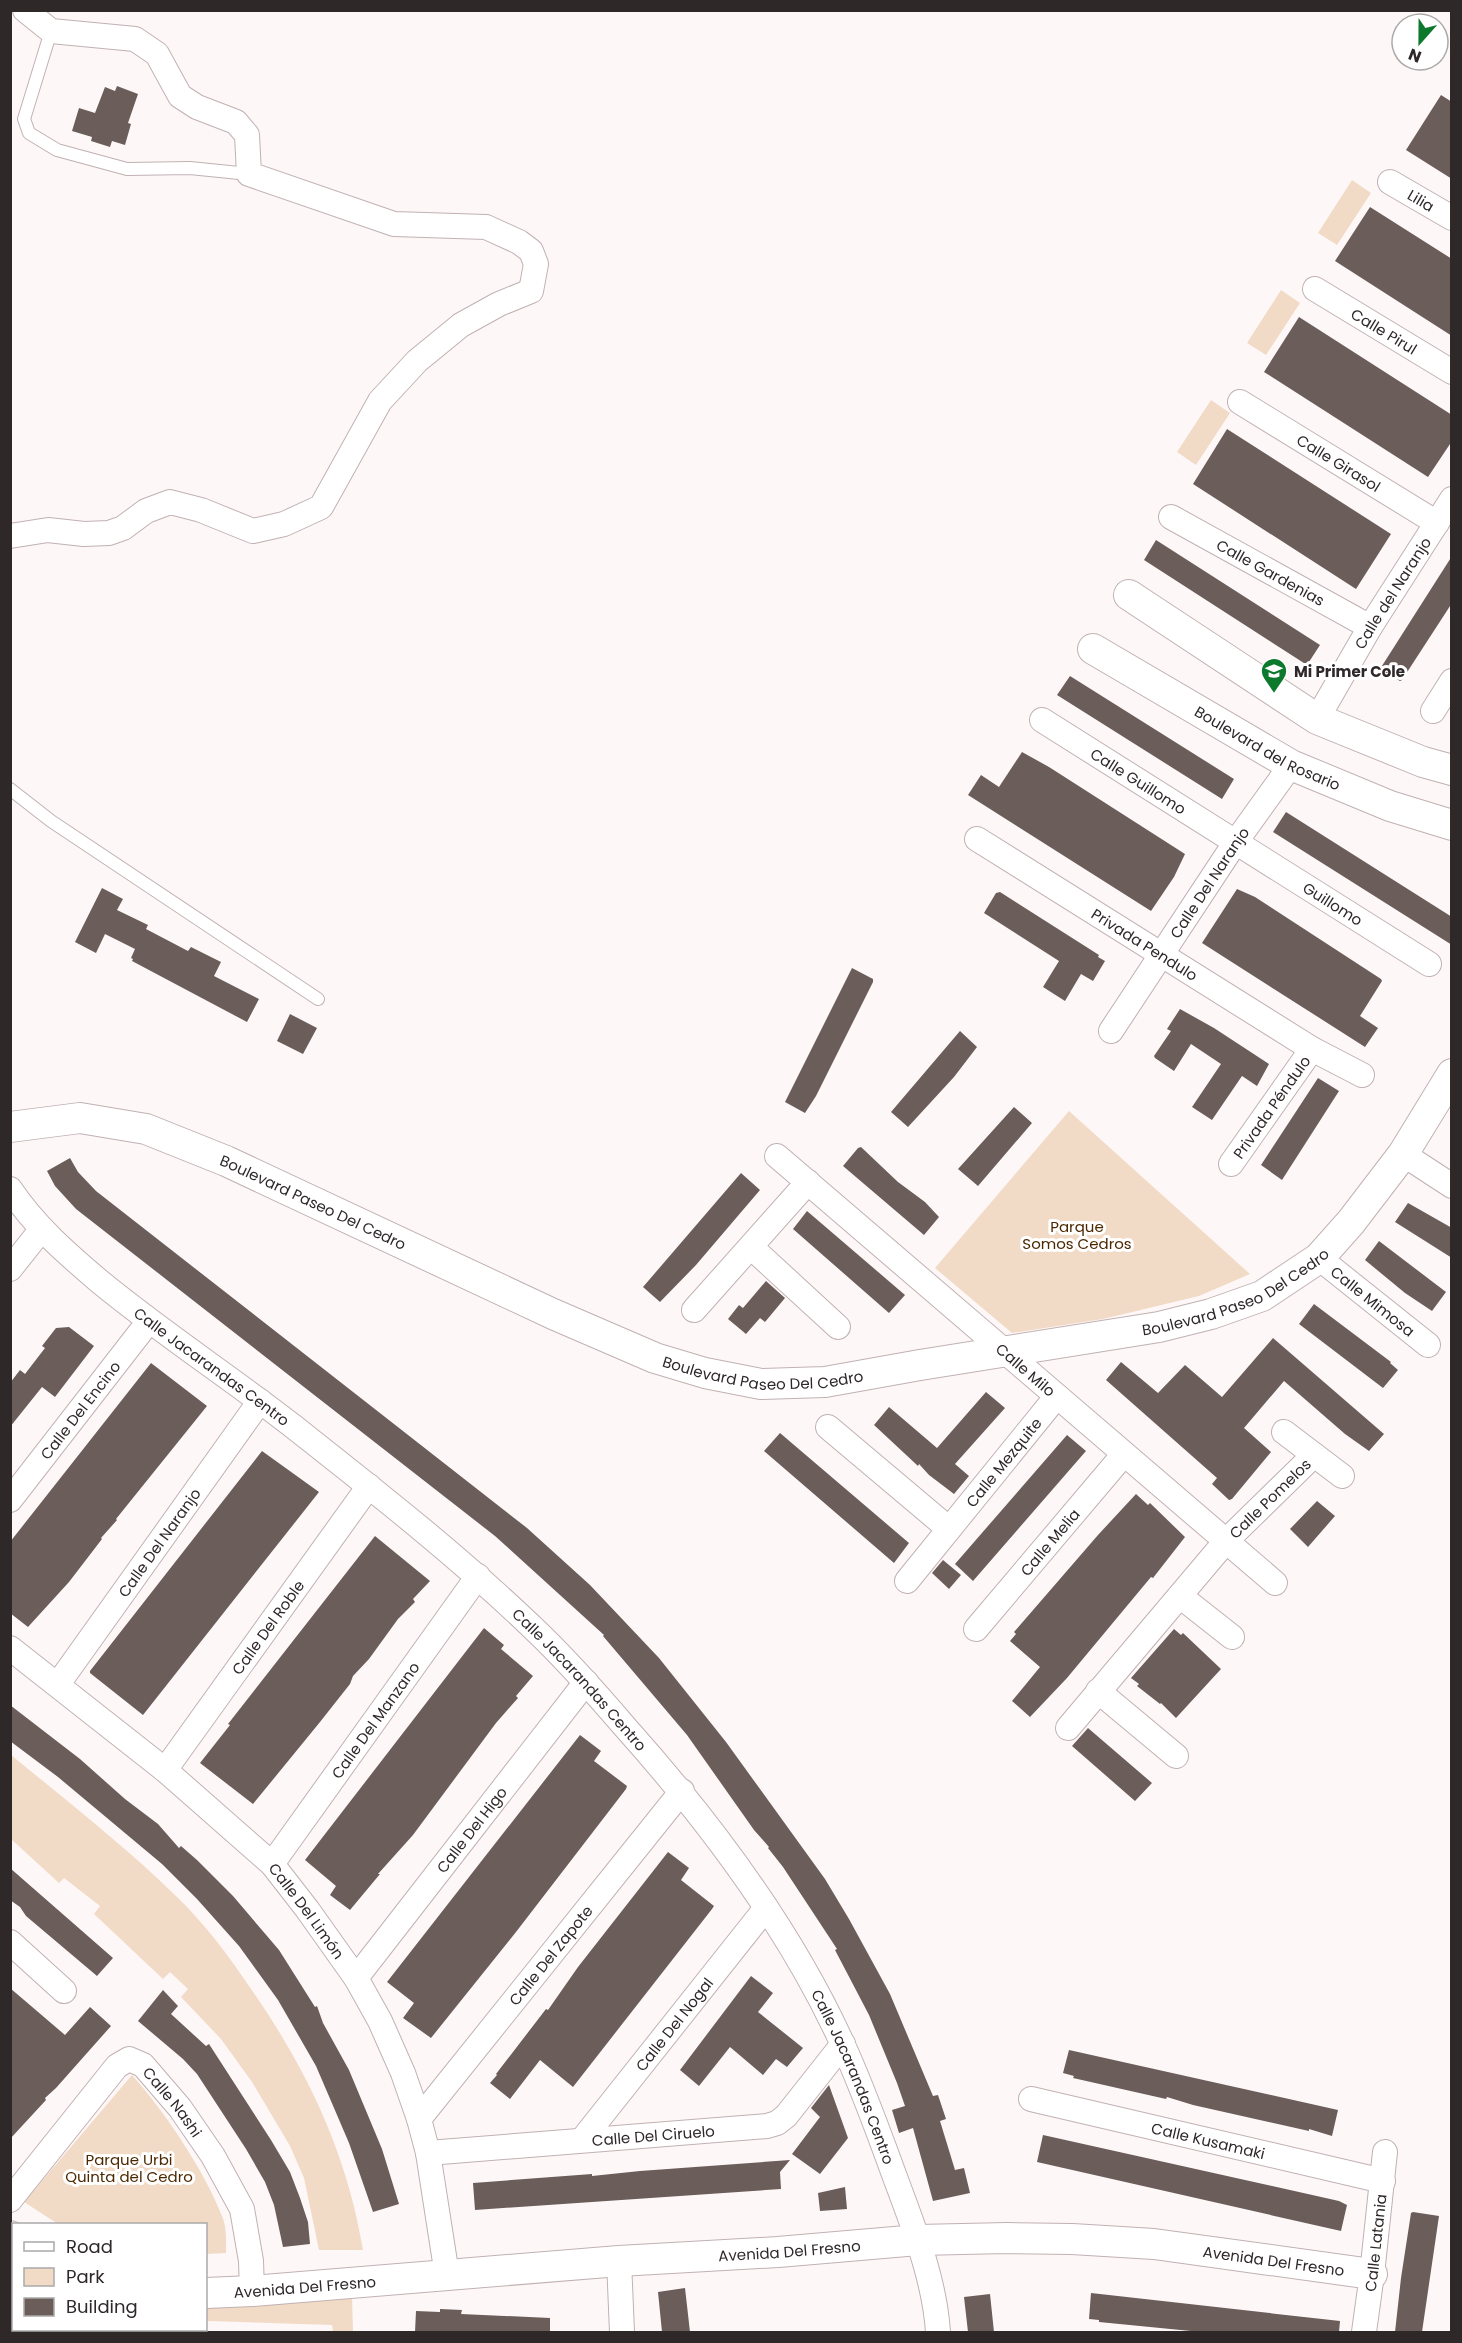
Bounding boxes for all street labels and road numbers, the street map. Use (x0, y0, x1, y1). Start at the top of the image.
street label: Lilia (1404, 184, 1438, 216)
street label: Calle Pirul (1347, 303, 1421, 359)
street label: Calle Girasol (1293, 429, 1385, 496)
street label: Calle del Naranjo (1349, 533, 1436, 653)
street label: Calle Gardenias (1213, 534, 1329, 611)
street label: Boulevard del Rosario (1191, 700, 1344, 795)
street label: Calle Guillomo (1087, 743, 1190, 819)
street label: Calle Del Naranjo (1165, 823, 1254, 942)
street label: Guillomo (1299, 877, 1367, 930)
street label: Privada Pendulo (1088, 903, 1202, 985)
street label: Privada Péndulo (1228, 1051, 1315, 1162)
street label: Boulevard Paseo Del Cedro (217, 1149, 410, 1254)
street label: Boulevard Paseo Del Cedro (1140, 1244, 1333, 1340)
street label: Calle Mimosa (1326, 1261, 1419, 1341)
street label: Calle Jacarandas Centro (130, 1302, 294, 1431)
street label: Calle Milo (992, 1338, 1060, 1401)
street label: Boulevard Paseo Del Cedro (660, 1350, 865, 1395)
street label: Calle Del Encino (35, 1356, 125, 1464)
street label: Calle Mezquite (961, 1413, 1046, 1511)
street label: Calle Pomelos (1224, 1453, 1315, 1543)
street label: Calle Del Naranjo (113, 1484, 205, 1601)
street label: Calle Melia (1015, 1504, 1084, 1580)
street label: Calle Del Roble (226, 1575, 309, 1679)
street label: Calle Jacarandas Centro (508, 1603, 652, 1755)
street label: Calle Del Manzano (326, 1657, 424, 1783)
street label: Calle Del Higo (431, 1782, 512, 1877)
street label: Calle Del Limón (264, 1858, 350, 1963)
street label: Calle Del Zapote (504, 1901, 597, 2010)
street label: Calle Del Nogal (630, 1973, 718, 2075)
street label: Calle Jacarandas Centro (807, 1985, 900, 2167)
street label: Calle Nashi (138, 2062, 207, 2141)
street label: Calle Kusamaki (1149, 2117, 1267, 2164)
street label: Calle Del Ciruelo (591, 2120, 716, 2150)
street label: Calle Latania (1359, 2193, 1391, 2293)
street label: Avenida Del Fresno (718, 2234, 861, 2266)
street label: Avenida Del Fresno (1202, 2240, 1346, 2281)
street label: Avenida Del Fresno (233, 2270, 377, 2302)

